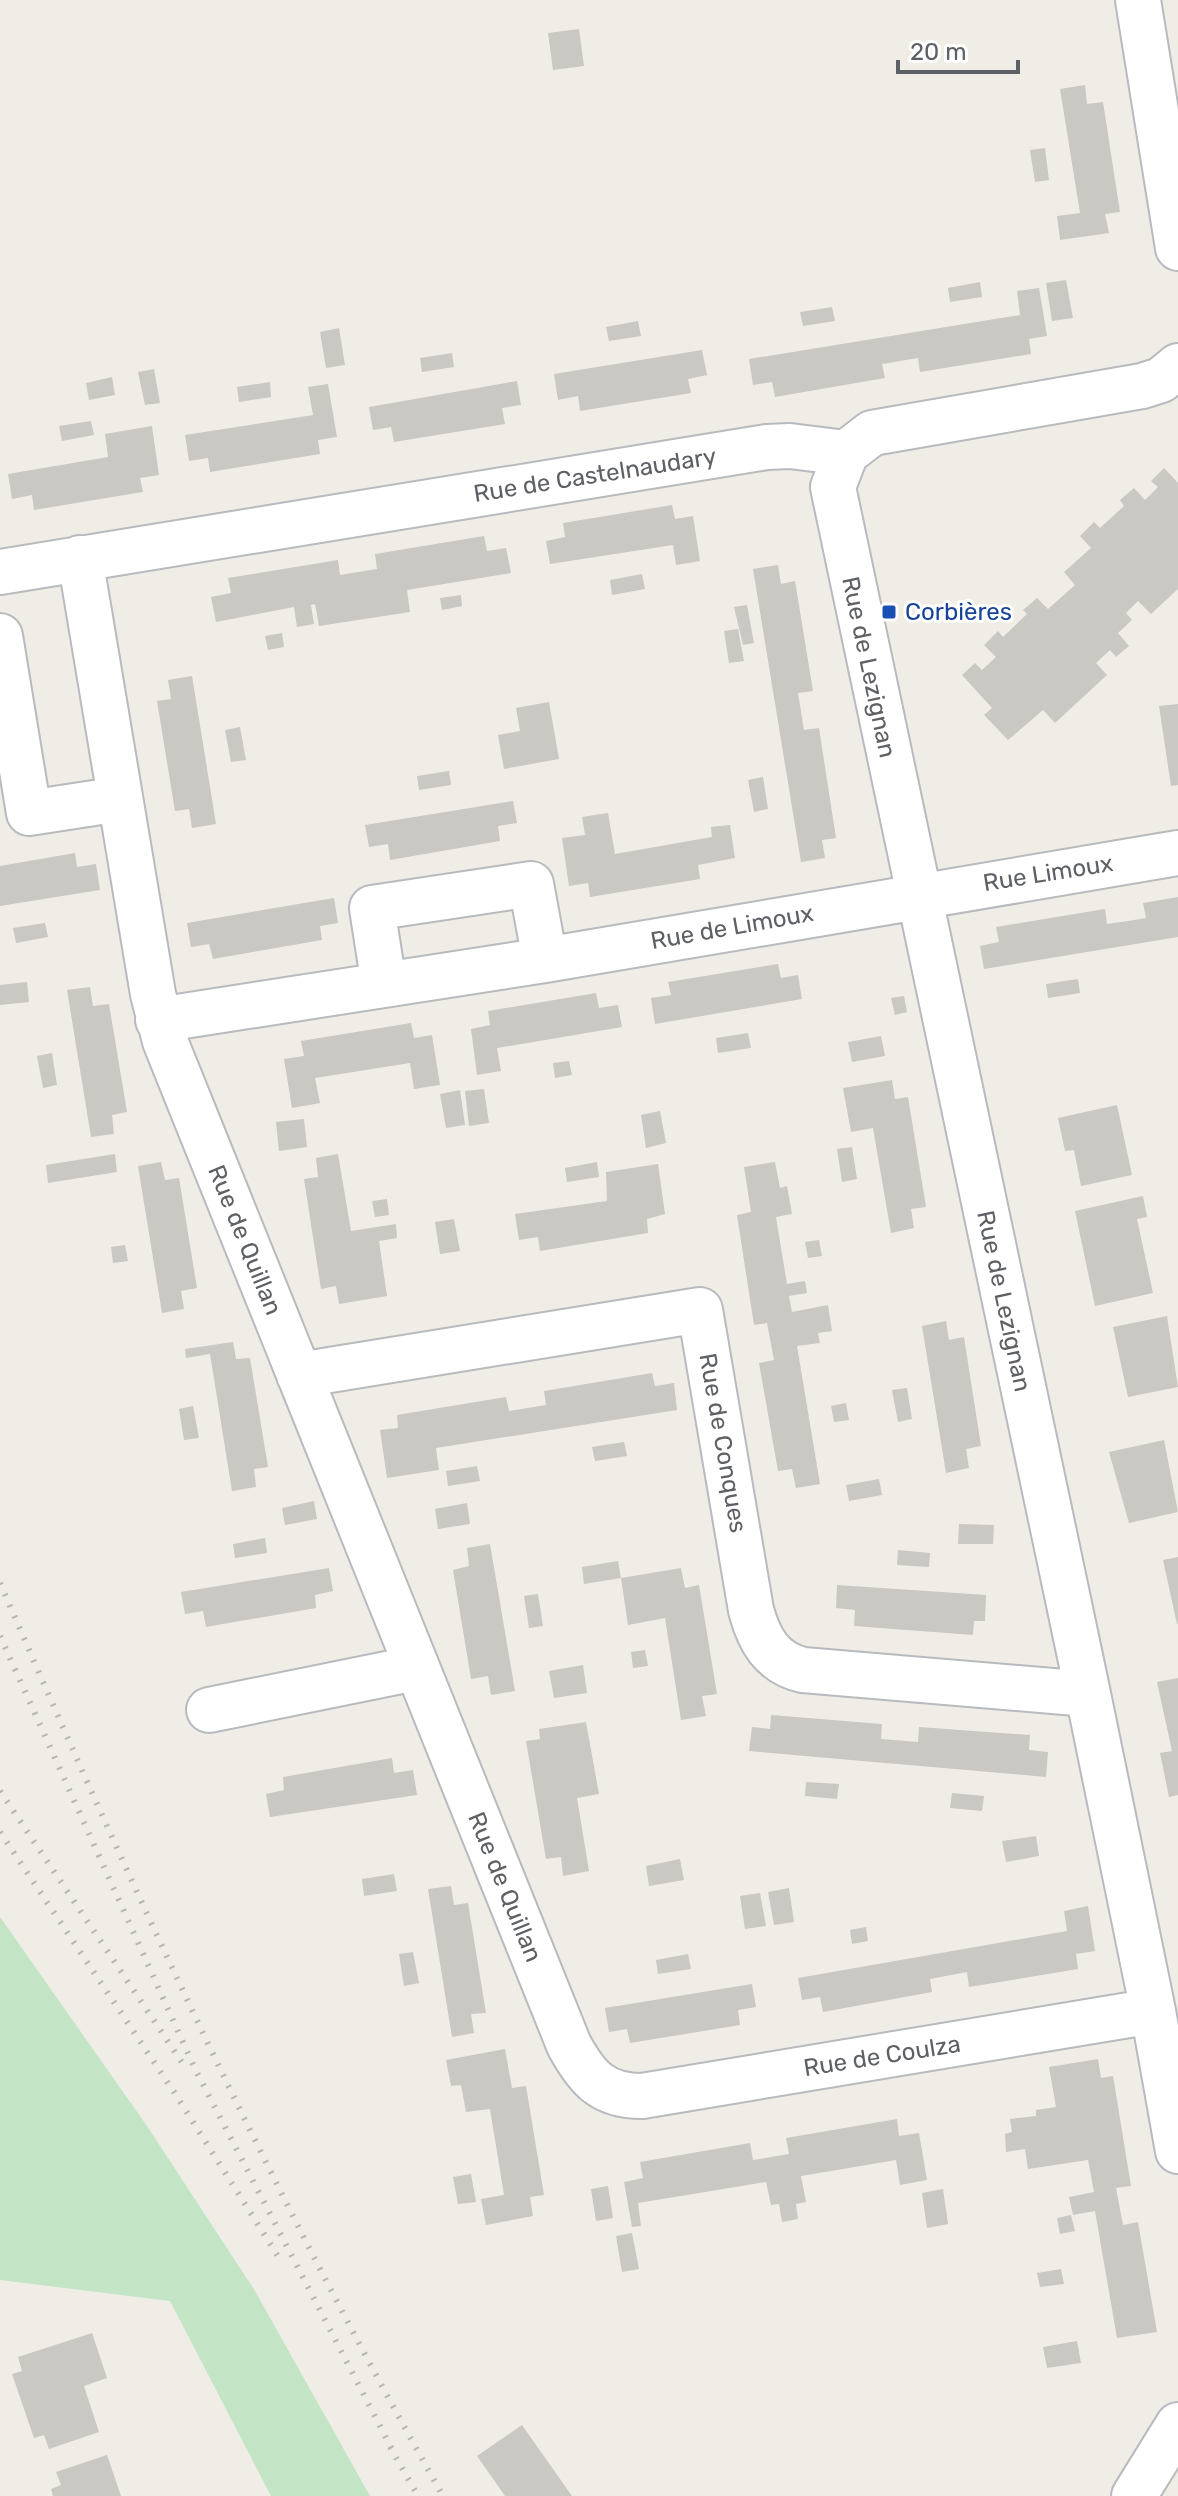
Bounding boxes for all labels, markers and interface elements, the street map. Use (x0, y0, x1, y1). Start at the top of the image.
scale bar (898, 24, 1018, 74)
text: 20 m (910, 38, 967, 66)
street label: Rue de Castelnaudary (472, 442, 718, 508)
street label: Rue de Lezignan (836, 574, 902, 760)
place label: Corbières (905, 598, 1012, 626)
marker: Corbières (880, 603, 898, 621)
street label: Rue Limoux (981, 849, 1115, 897)
street label: Rue de Limoux (648, 899, 816, 955)
street label: Rue de Quillan (202, 1161, 288, 1319)
street label: Rue de Lezignan (971, 1208, 1037, 1394)
street label: Rue de Conques (693, 1351, 753, 1535)
street label: Rue de Quillan (462, 1808, 548, 1966)
street label: Rue de Coulza (801, 2030, 963, 2082)

